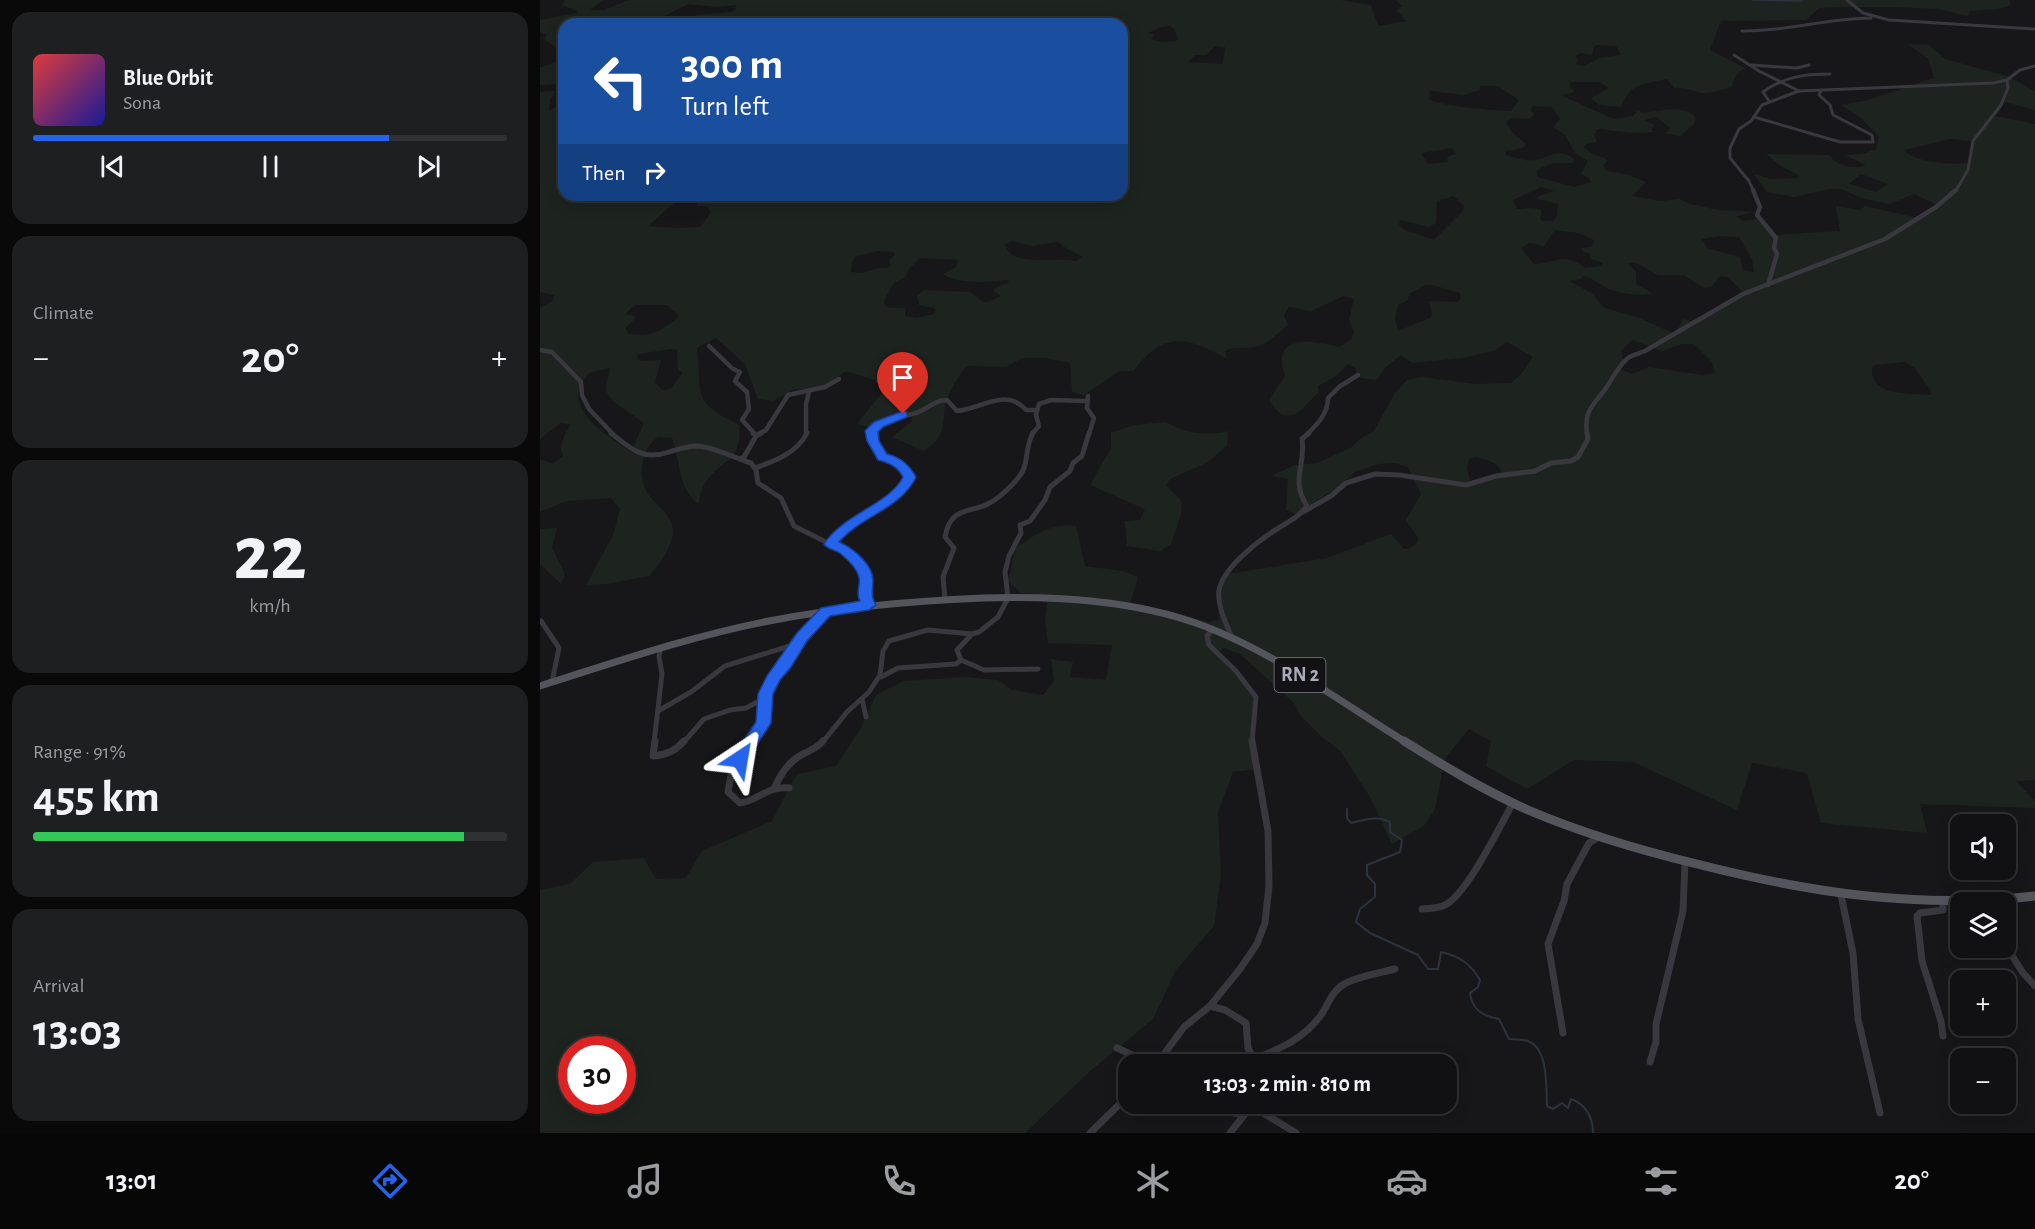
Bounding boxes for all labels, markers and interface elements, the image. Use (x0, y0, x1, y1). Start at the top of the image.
icon: left (582, 42, 660, 120)
text: 300 m (681, 44, 783, 86)
text: Blue Orbit (123, 67, 213, 89)
text: Sona (123, 93, 161, 113)
text: Turn left (681, 93, 769, 120)
icon: previous (96, 150, 129, 183)
icon: pause (254, 150, 287, 183)
icon: next (412, 150, 445, 183)
icon: right (638, 156, 671, 189)
text: Then (582, 162, 626, 184)
text: Climate (33, 303, 94, 323)
text: 20° (241, 336, 299, 381)
text: − (33, 342, 49, 375)
text: + (491, 342, 507, 375)
pin (877, 352, 928, 414)
icon: arrive (886, 361, 919, 394)
text: 22 (233, 516, 307, 594)
text: km/h (249, 596, 291, 616)
road number: RN 2 (1274, 658, 1326, 692)
position arrow (708, 727, 772, 791)
text: Range · 91% (33, 742, 126, 762)
text: 455 km (33, 775, 160, 820)
map controls (1950, 814, 2016, 1114)
button: sound (1950, 814, 2016, 880)
button: layers (1950, 892, 2016, 958)
button: + (1950, 970, 2016, 1036)
text: Arrival (33, 976, 84, 996)
text: 13:03 (33, 1009, 122, 1054)
speed limit sign: 30 (558, 1036, 636, 1114)
button: − (1950, 1048, 2016, 1114)
text: 13:03 · 2 min · 810 m (1204, 1073, 1371, 1095)
icon: directions (369, 1160, 411, 1202)
icon: music (624, 1160, 666, 1202)
icon: phone (878, 1160, 920, 1202)
icon: climate (1132, 1160, 1174, 1202)
icon: car (1386, 1160, 1428, 1202)
icon: filters (1640, 1160, 1682, 1202)
text: 13:01 (106, 1167, 157, 1194)
text: 20° (1894, 1167, 1929, 1194)

